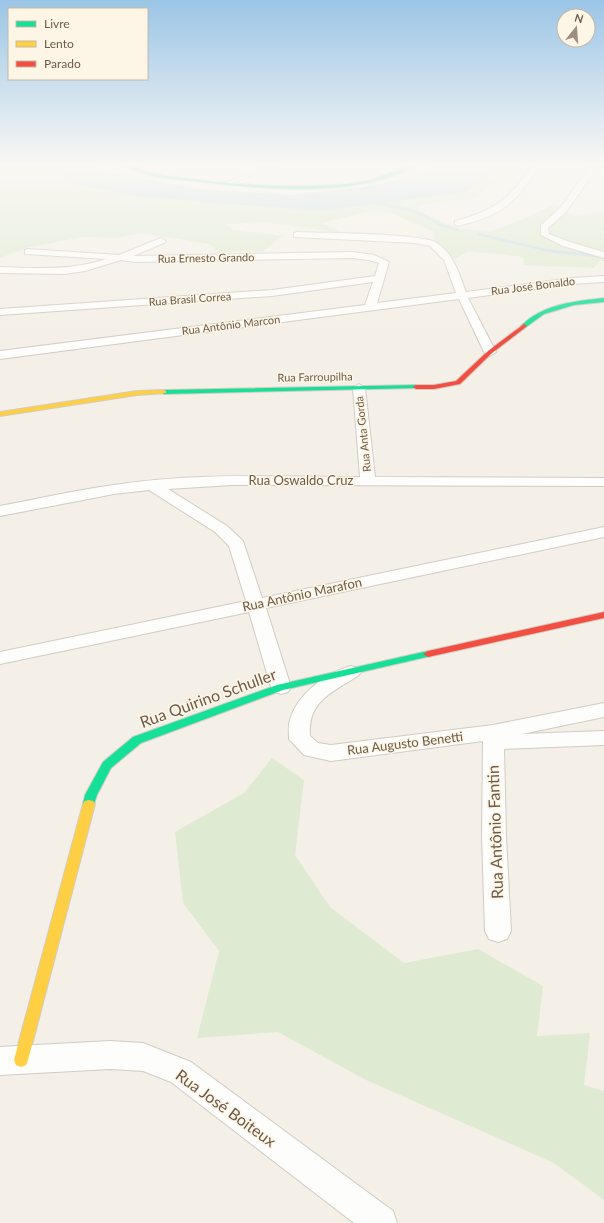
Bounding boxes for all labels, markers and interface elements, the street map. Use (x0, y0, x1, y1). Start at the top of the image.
legend (8, 8, 148, 80)
north arrow (556, 8, 596, 48)
text: N (573, 11, 585, 25)
text: Livre (44, 16, 70, 31)
text: Lento (44, 36, 74, 51)
text: Parado (44, 56, 81, 71)
street label: Rua Ernesto Grando (157, 250, 255, 265)
street label: Rua José Bonaldo (490, 274, 576, 297)
street label: Rua Brasil Correa (148, 289, 232, 308)
street label: Rua Antônio Marcon (181, 312, 281, 337)
street label: Rua Farroupilha (277, 369, 353, 384)
street label: Rua Anta Gorda (352, 396, 373, 473)
street label: Rua Oswaldo Cruz (249, 472, 354, 488)
street label: Rua Antônio Marafon (241, 574, 363, 614)
street label: Rua Quirino Schuller (137, 664, 279, 731)
street label: Rua Augusto Benetti (346, 728, 464, 758)
street label: Rua Antônio Fantin (483, 765, 506, 899)
street label: Rua José Boiteux (172, 1065, 280, 1150)

